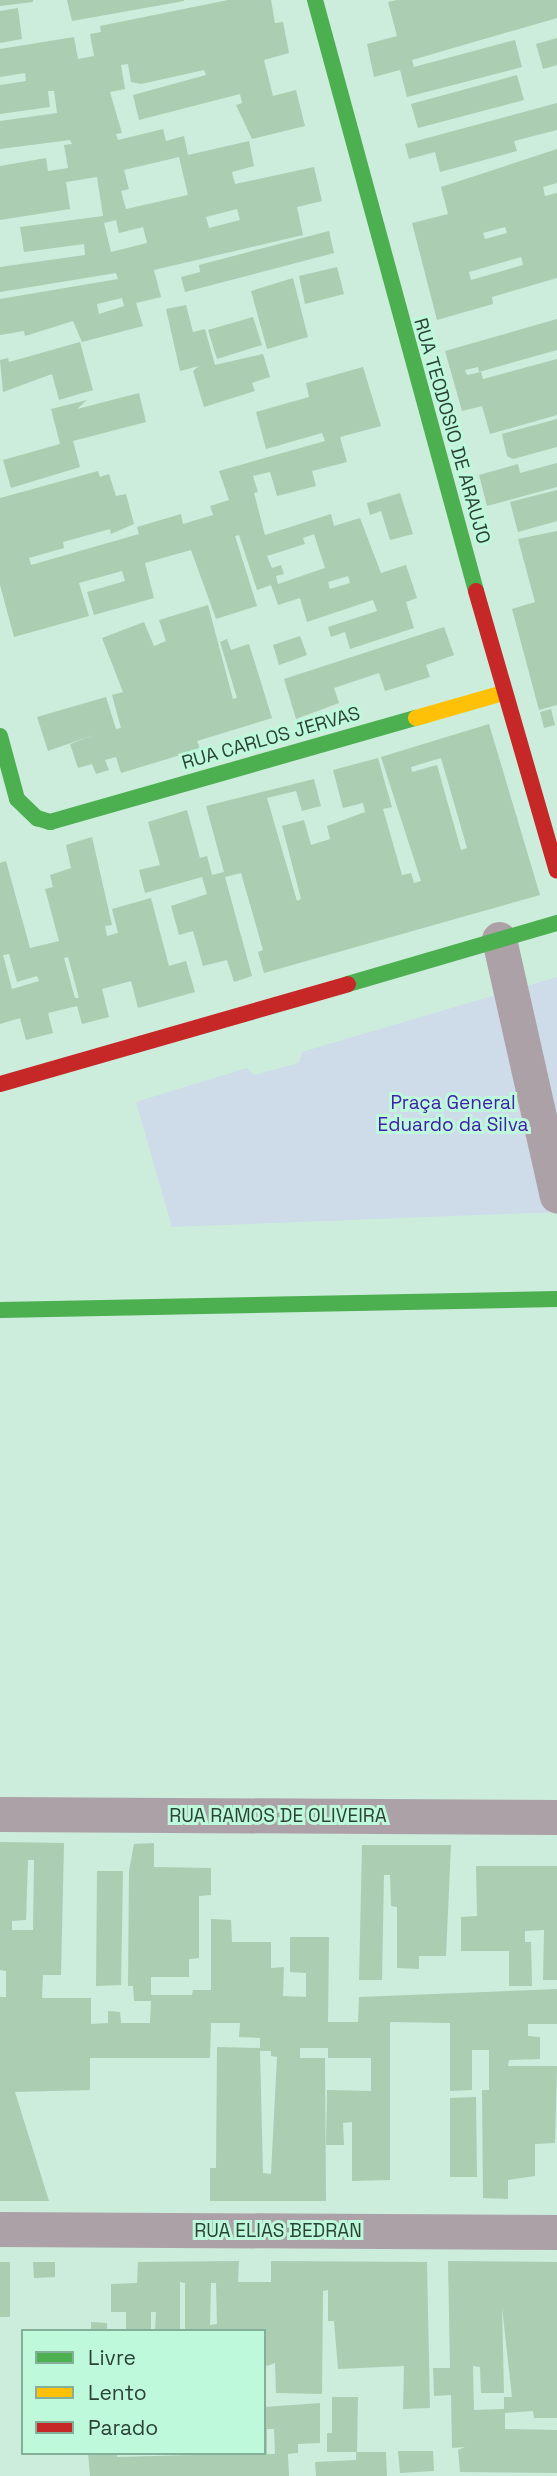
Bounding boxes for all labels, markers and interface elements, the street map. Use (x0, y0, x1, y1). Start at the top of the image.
street label: RUA TEODOSIO DE ARAUJO (409, 315, 495, 547)
street label: RUA CARLOS JERVAS (179, 702, 363, 774)
park label: Praça General Eduardo da Silva (377, 1092, 529, 1136)
street label: RUA RAMOS DE OLIVEIRA (169, 1805, 387, 1827)
street label: RUA ELIAS BEDRAN (194, 2220, 362, 2242)
legend (21, 2329, 266, 2455)
text: Livre (88, 2344, 136, 2371)
text: Lento (88, 2379, 147, 2406)
text: Parado (88, 2414, 158, 2441)

